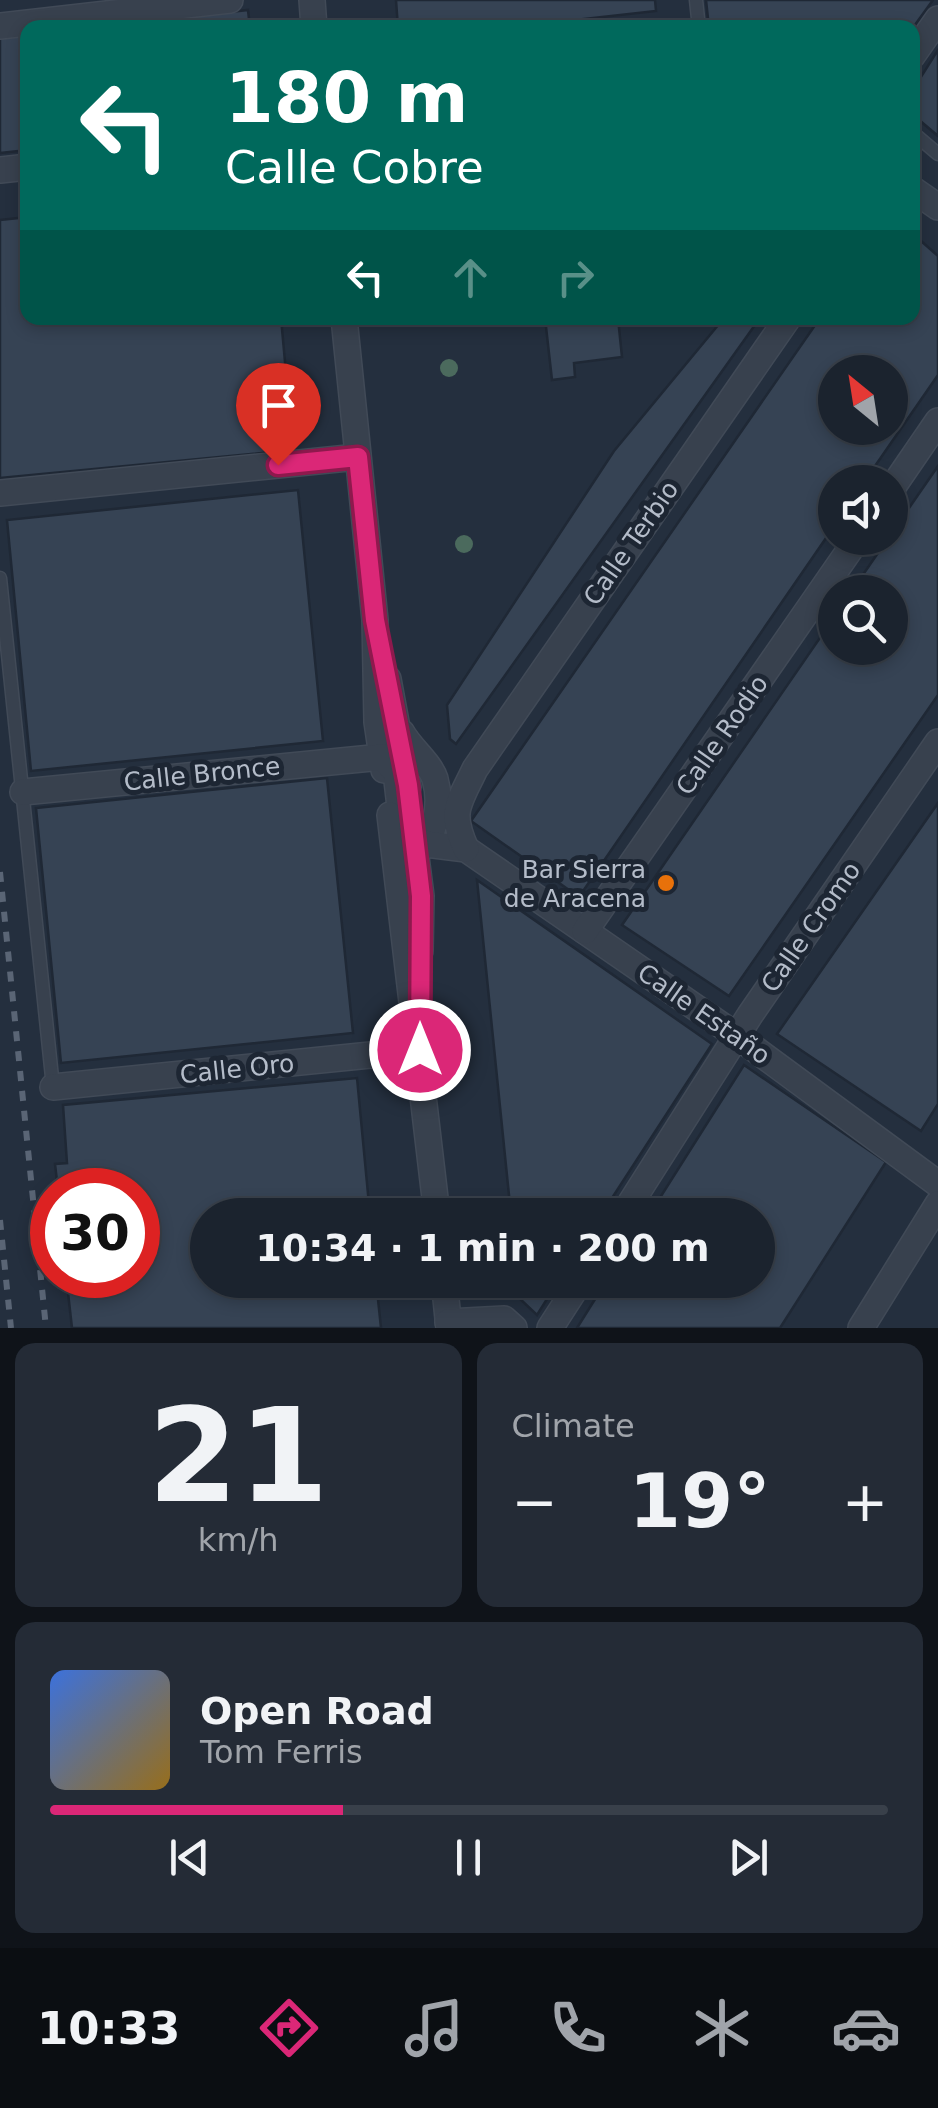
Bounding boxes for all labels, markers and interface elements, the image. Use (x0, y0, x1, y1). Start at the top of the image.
text: 180 m (225, 57, 468, 139)
icon: left (60, 60, 190, 190)
text: Calle Cobre (225, 141, 484, 194)
icon: left (338, 250, 393, 305)
icon: ahead (443, 250, 498, 305)
icon: right (548, 250, 603, 305)
north arrow (818, 355, 908, 445)
map controls (818, 355, 908, 665)
pin (236, 363, 321, 466)
icon: arrive (251, 378, 306, 433)
button: sound (818, 465, 908, 555)
street label: Calle Terbio (578, 475, 684, 611)
button: search (818, 575, 908, 665)
street label: Calle Rodio (670, 669, 774, 801)
street label: Calle Bronce (122, 751, 282, 797)
place label: Bar Sierra de Aracena (504, 855, 646, 913)
street label: Calle Cromo (755, 856, 867, 998)
marker: Bar Sierra de Aracena (655, 872, 677, 894)
street label: Calle Estaño (632, 958, 776, 1070)
position arrow (368, 998, 472, 1102)
street label: Calle Oro (178, 1049, 296, 1089)
speed limit sign: 30 (30, 1168, 160, 1298)
text: 10:34 · 1 min · 200 m (255, 1226, 710, 1270)
text: 21 (148, 1380, 329, 1532)
text: Climate (512, 1407, 635, 1445)
text: 19° (629, 1457, 771, 1545)
text: − (512, 1470, 558, 1534)
text: + (842, 1470, 888, 1534)
text: km/h (198, 1521, 279, 1559)
text: Open Road (200, 1689, 434, 1733)
text: Tom Ferris (200, 1733, 363, 1771)
icon: previous (162, 1830, 217, 1885)
icon: pause (441, 1830, 496, 1885)
icon: next (721, 1830, 776, 1885)
icon: directions (254, 1993, 324, 2063)
icon: music (399, 1993, 469, 2063)
icon: phone (543, 1993, 613, 2063)
icon: climate (687, 1993, 757, 2063)
icon: car (831, 1993, 901, 2063)
text: 10:33 (37, 2002, 180, 2055)

